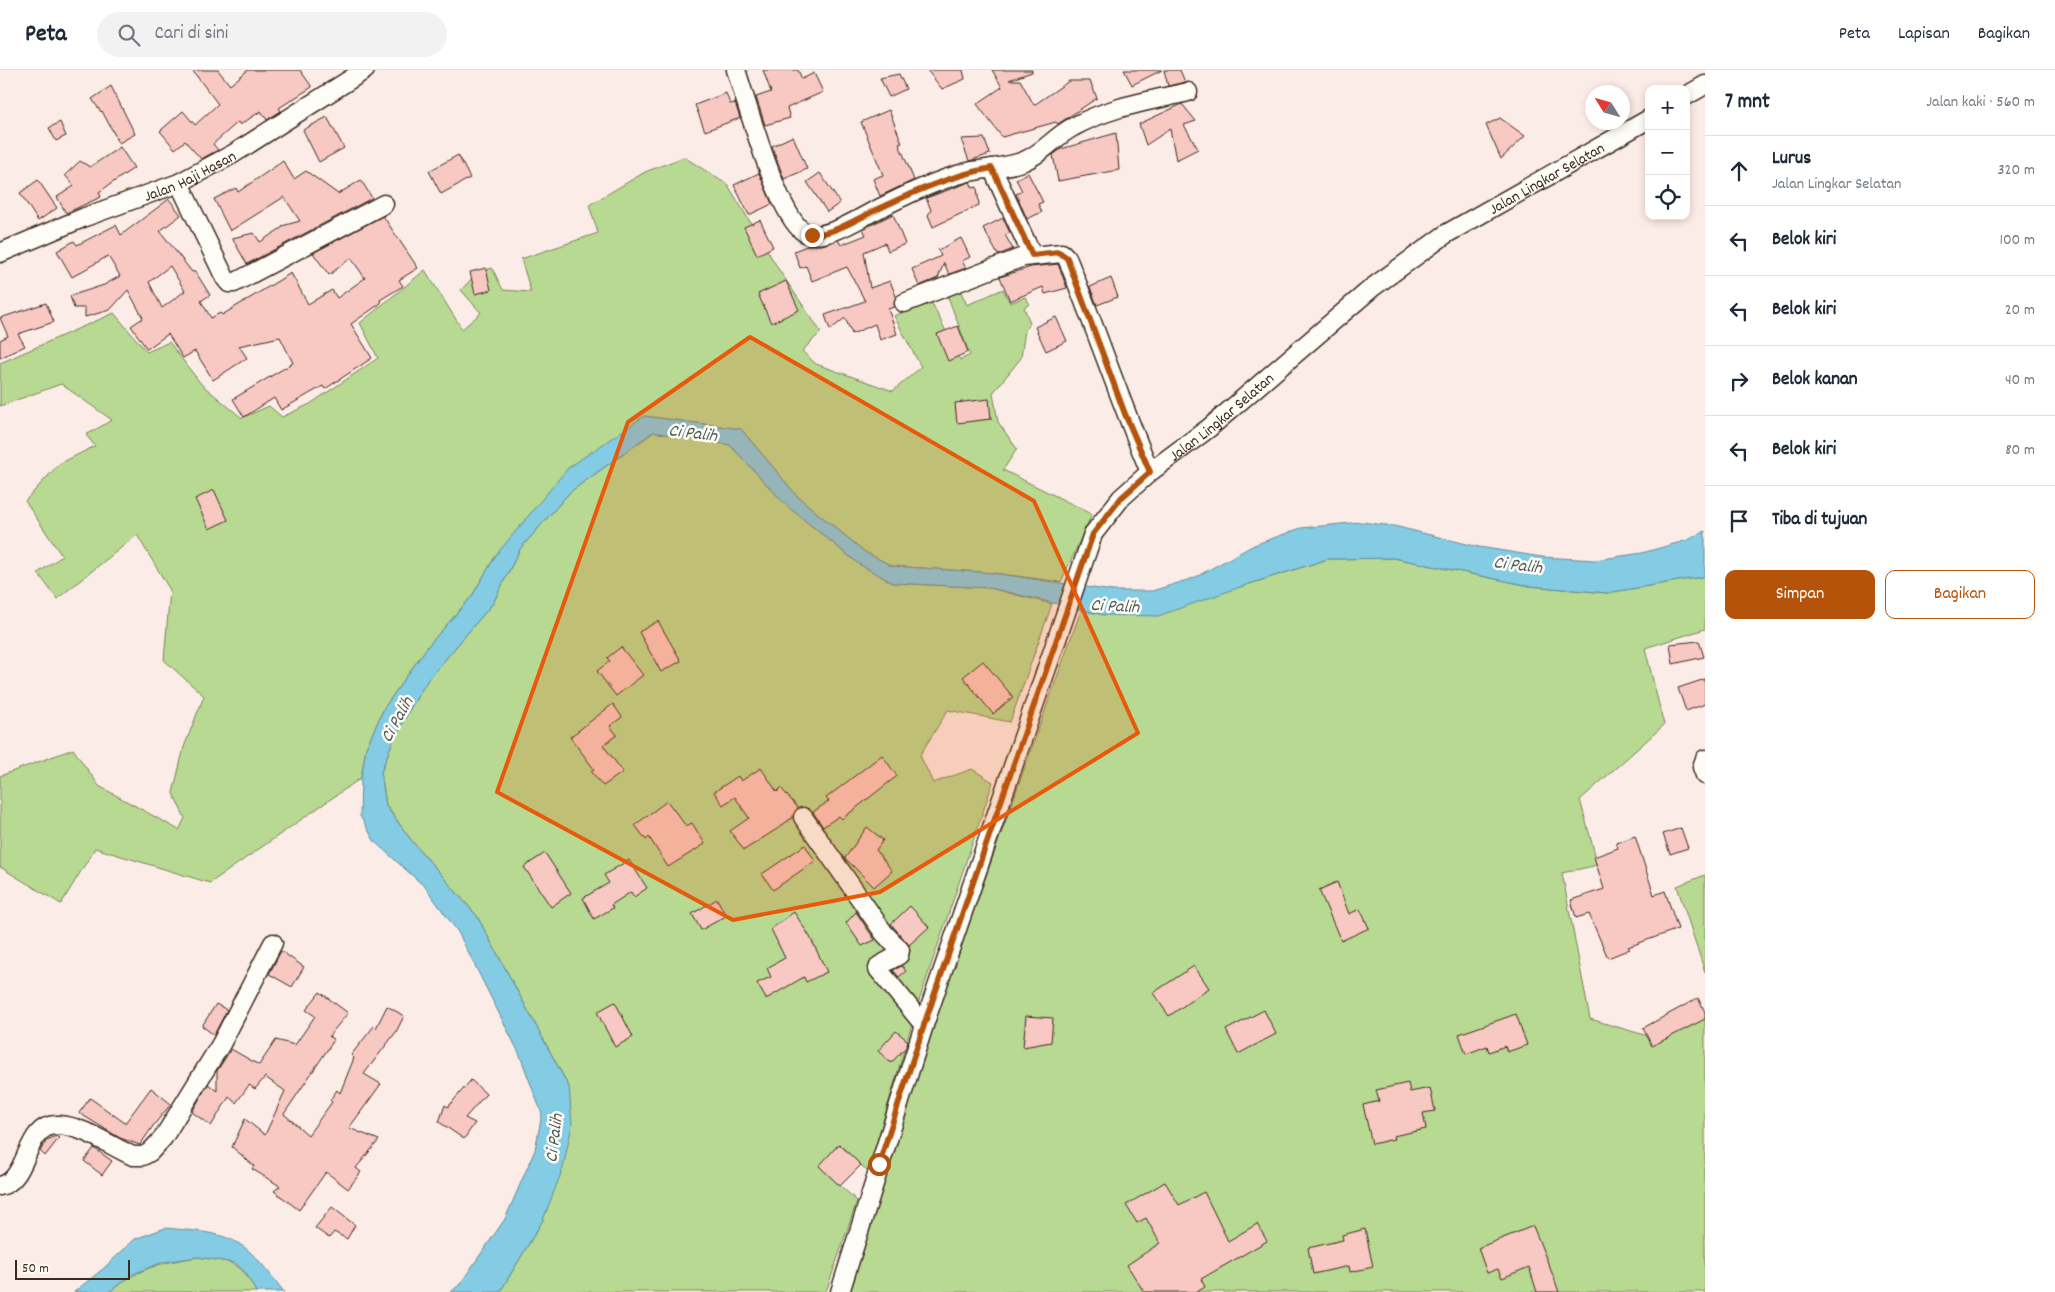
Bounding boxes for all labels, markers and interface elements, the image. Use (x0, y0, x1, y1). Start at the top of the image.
search box (97, 12, 447, 57)
text: Peta (25, 18, 67, 52)
icon: search (115, 21, 143, 49)
text: Cari di sini (155, 21, 228, 48)
text: Peta (1839, 22, 1870, 47)
text: Lapisan (1898, 22, 1950, 47)
text: Bagikan (1978, 22, 2030, 47)
north arrow (1585, 85, 1630, 130)
map controls (1645, 85, 1690, 220)
button: + (1645, 85, 1690, 130)
text: 7 mnt (1725, 88, 1770, 118)
text: Jalan kaki · 560 m (1926, 91, 2035, 114)
button: − (1645, 130, 1690, 175)
street label: Jalan Lingkar Selatan (1485, 137, 1610, 221)
street label: Jalan Haji Hasan (141, 145, 241, 209)
text: Lurus (1772, 146, 1811, 173)
icon: ahead (1725, 157, 1753, 185)
text: 320 m (1998, 159, 2035, 182)
text: Jalan Lingkar Selatan (1772, 173, 1901, 196)
button: locate (1645, 175, 1690, 220)
route end (801, 224, 824, 247)
icon: left (1725, 227, 1753, 255)
text: Belok kiri (1772, 227, 1836, 254)
text: 100 m (1999, 229, 2035, 252)
icon: left (1725, 297, 1753, 325)
text: Belok kiri (1772, 297, 1836, 324)
text: 20 m (2005, 299, 2035, 322)
icon: right (1725, 367, 1753, 395)
text: Belok kanan (1772, 367, 1858, 394)
street label: Jalan Lingkar Selatan (1165, 368, 1280, 468)
text: 40 m (2005, 369, 2035, 392)
water label: Ci Palih (667, 419, 719, 450)
icon: left (1725, 437, 1753, 465)
text: Belok kiri (1772, 437, 1836, 464)
text: 80 m (2005, 439, 2035, 462)
icon: arrive (1725, 507, 1753, 535)
text: Tiba di tujuan (1772, 507, 1867, 534)
water label: Ci Palih (1492, 551, 1544, 582)
button: Simpan (1725, 570, 1875, 619)
button: Bagikan (1885, 570, 2035, 619)
water label: Ci Palih (1090, 594, 1141, 621)
water label: Ci Palih (375, 692, 421, 748)
water label: Ci Palih (540, 1112, 571, 1164)
route start (868, 1153, 891, 1176)
scale bar (15, 1257, 130, 1280)
text: 50 m (22, 1259, 49, 1279)

